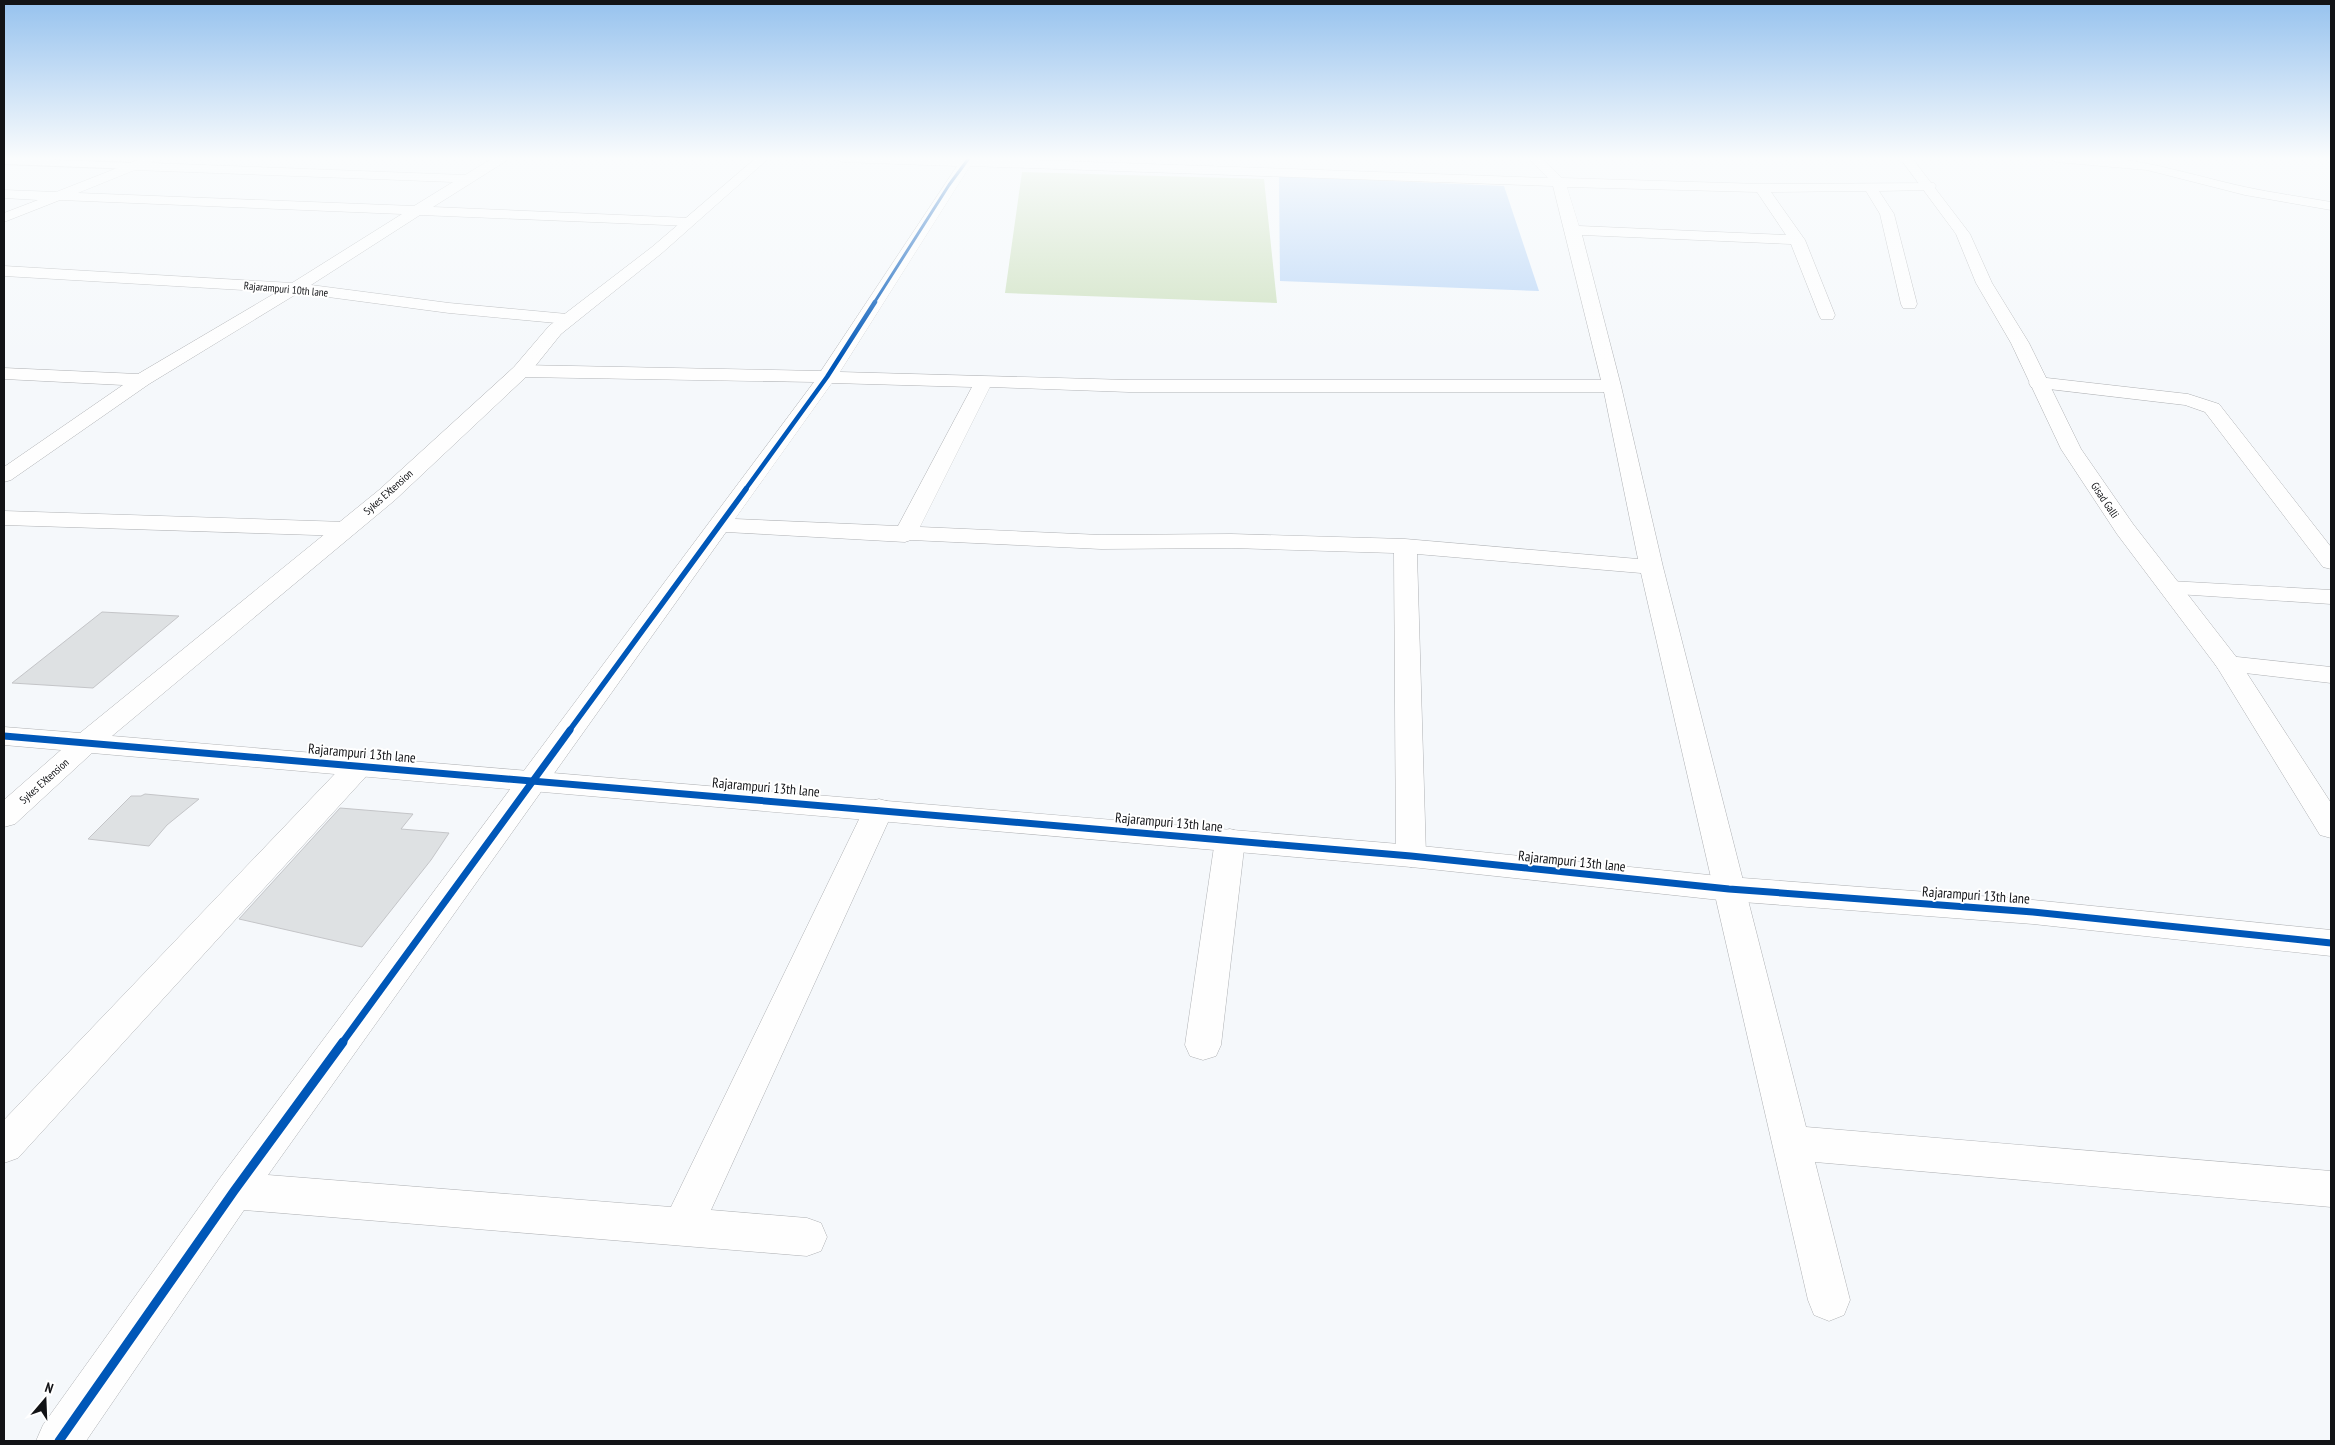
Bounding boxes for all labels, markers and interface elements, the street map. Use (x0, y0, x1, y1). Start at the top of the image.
street label: Rajarampuri 10th lane (243, 278, 329, 300)
street label: Sykes EXtension (360, 466, 416, 518)
street label: Gisad Galli (2088, 479, 2122, 521)
street label: Rajarampuri 13th lane (307, 739, 417, 767)
street label: Sykes EXtension (16, 755, 72, 807)
street label: Rajarampuri 13th lane (711, 773, 821, 801)
street label: Rajarampuri 13th lane (1114, 808, 1224, 836)
street label: Rajarampuri 13th lane (1517, 846, 1627, 876)
street label: Rajarampuri 13th lane (1922, 882, 2031, 908)
north arrow (20, 1375, 70, 1425)
text: N (43, 1378, 56, 1397)

